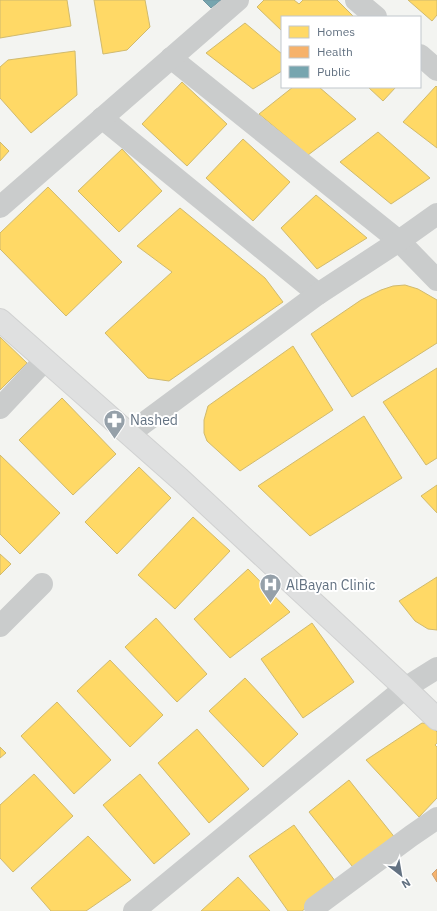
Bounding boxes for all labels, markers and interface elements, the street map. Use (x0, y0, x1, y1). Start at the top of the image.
legend (281, 16, 421, 88)
text: Homes (317, 24, 355, 39)
text: Health (317, 44, 353, 59)
text: Public (317, 64, 350, 79)
pharmacy icon: Nashed (101, 407, 127, 440)
place label: Nashed (130, 411, 178, 429)
hospital icon: AlBayan Clinic (257, 572, 283, 605)
place label: AlBayan Clinic (286, 576, 375, 594)
north arrow (381, 855, 421, 895)
text: N (399, 876, 413, 892)

